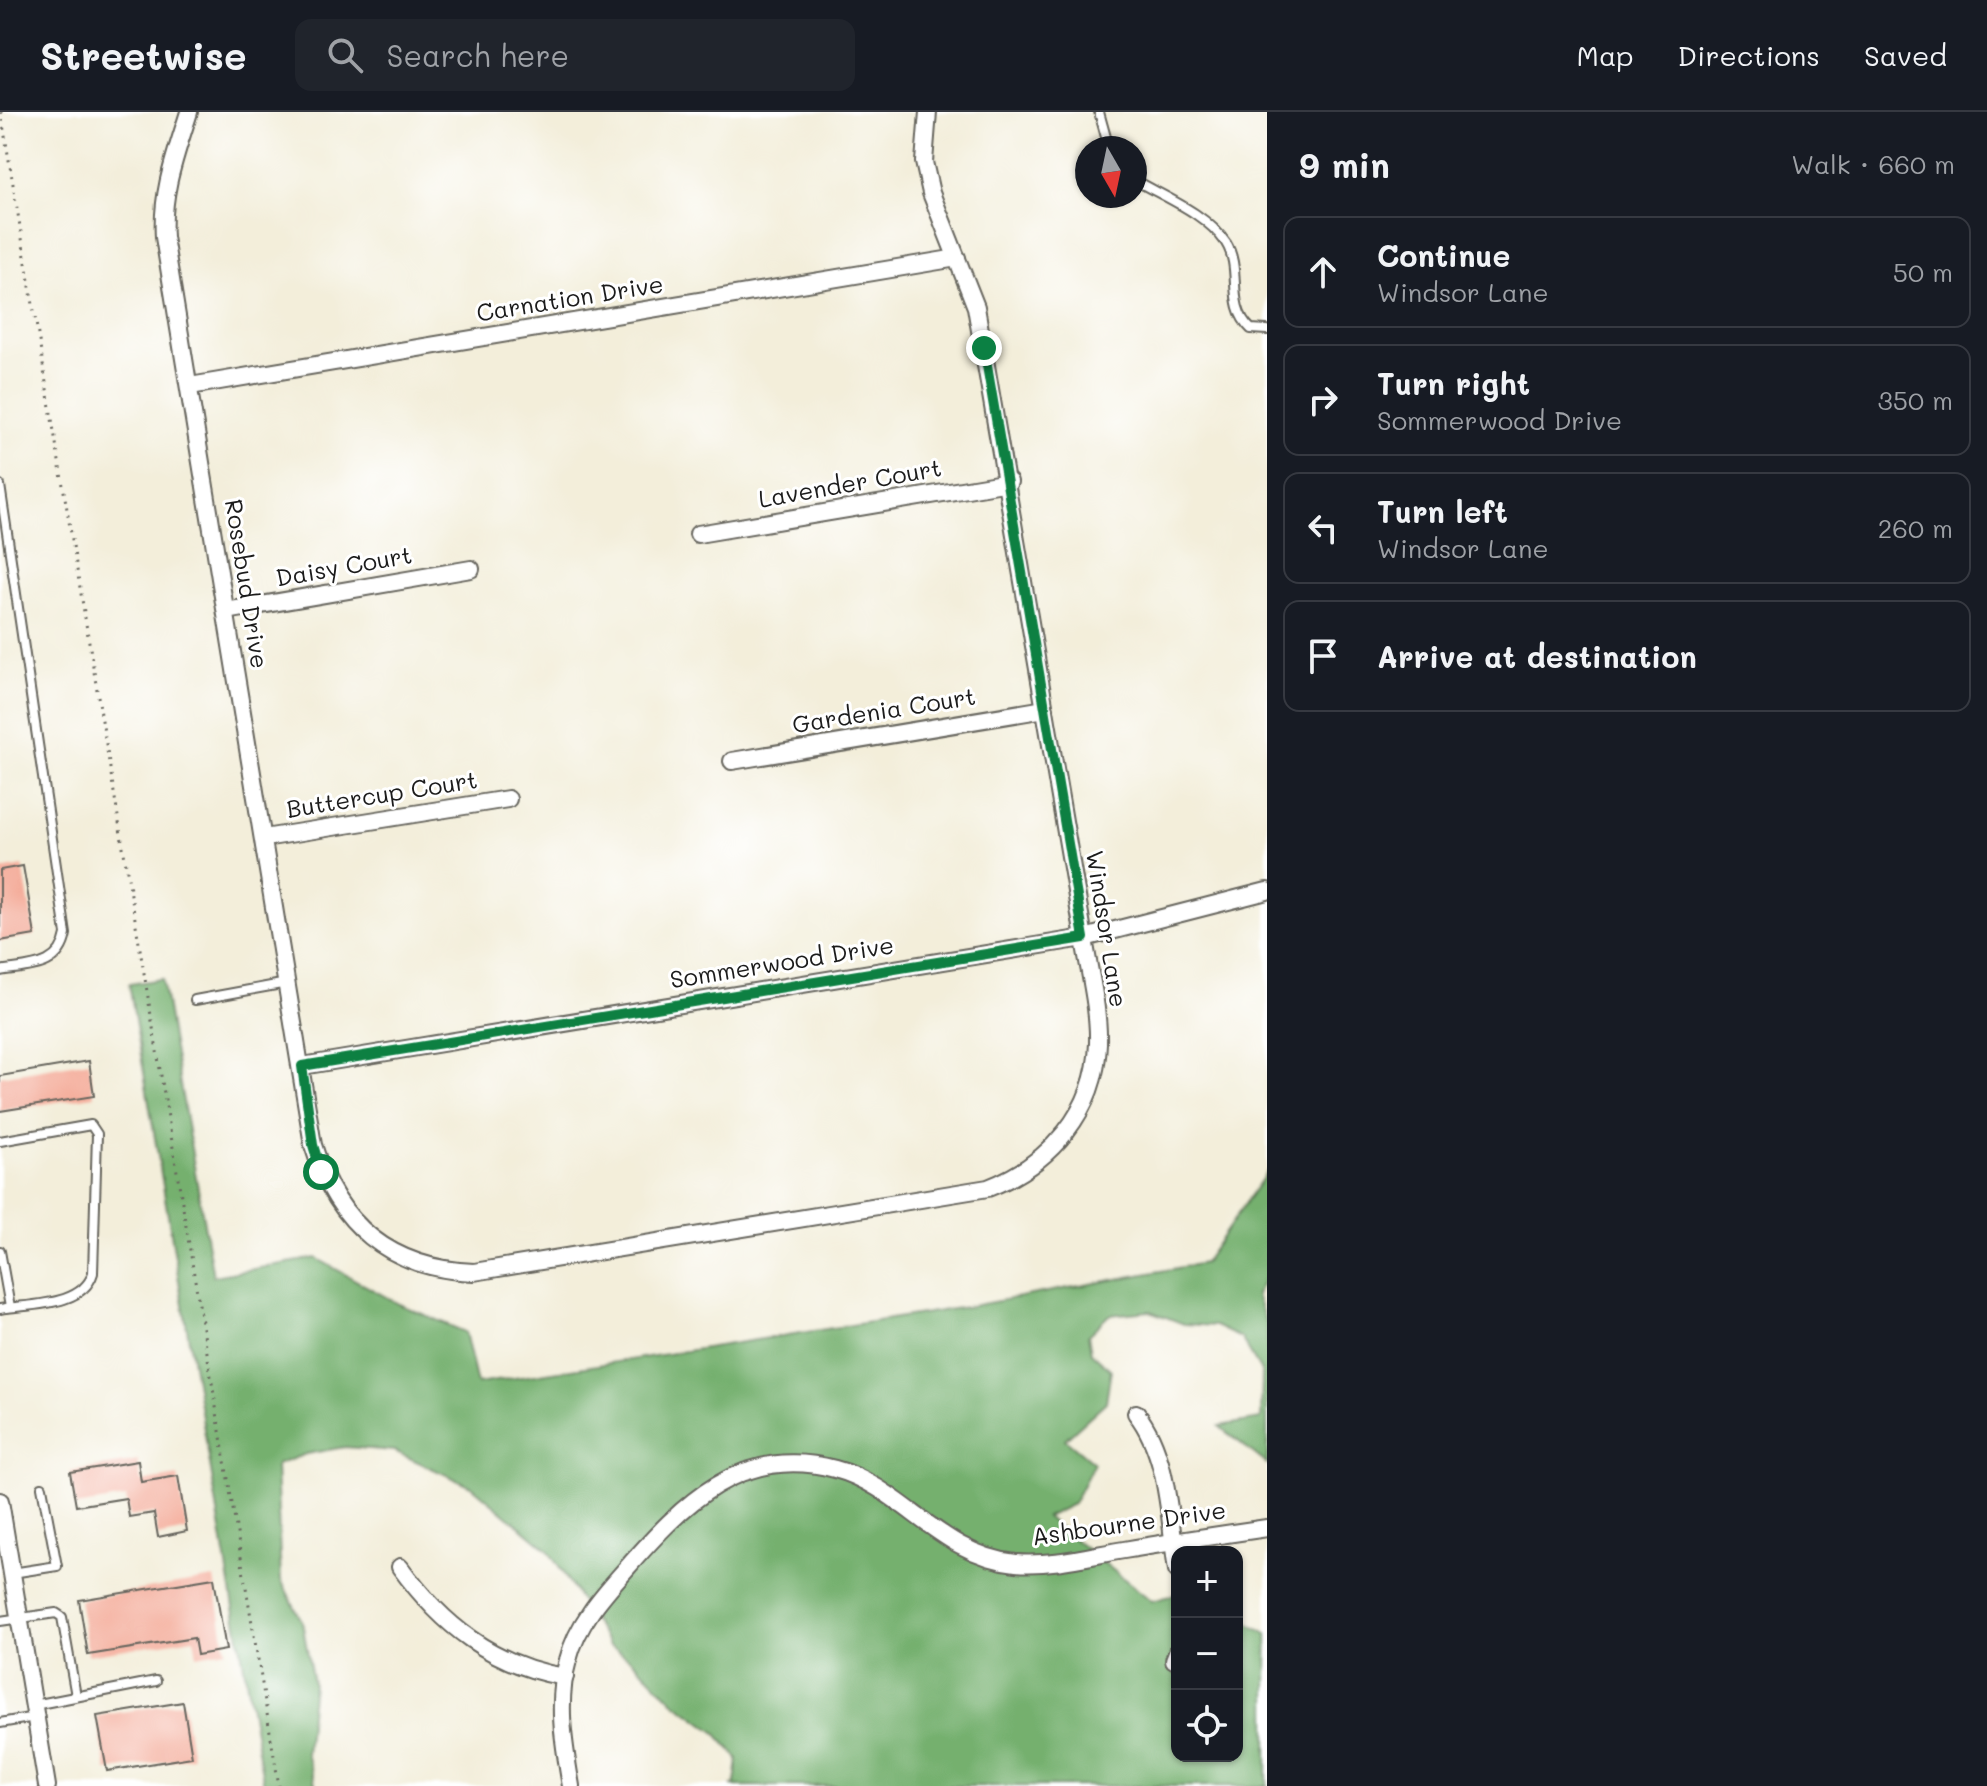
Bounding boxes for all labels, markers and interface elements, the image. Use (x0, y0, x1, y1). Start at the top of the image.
search box (295, 19, 855, 91)
text: Streetwise (40, 30, 247, 80)
icon: search (323, 33, 367, 77)
text: Search here (387, 35, 569, 75)
text: Map (1577, 37, 1634, 73)
text: Directions (1678, 37, 1820, 73)
text: Saved (1864, 37, 1947, 73)
north arrow (1075, 136, 1147, 208)
text: 9 min (1299, 142, 1390, 187)
text: Walk · 660 m (1791, 147, 1955, 181)
text: Continue (1377, 235, 1510, 275)
icon: ahead (1301, 250, 1345, 294)
text: 50 m (1893, 255, 1953, 289)
street label: Carnation Drive (474, 267, 665, 328)
text: Windsor Lane (1377, 275, 1548, 309)
route end (966, 330, 1002, 366)
text: Turn right (1377, 363, 1530, 403)
icon: right (1301, 378, 1345, 422)
text: 350 m (1878, 383, 1953, 417)
text: Sommerwood Drive (1377, 403, 1622, 437)
street label: Lavender Court (756, 451, 944, 514)
text: Turn left (1377, 491, 1508, 531)
street label: Rosebud Drive (219, 497, 276, 671)
icon: left (1301, 506, 1345, 550)
text: 260 m (1878, 511, 1953, 545)
text: Windsor Lane (1377, 531, 1548, 565)
street label: Daisy Court (273, 538, 414, 593)
icon: arrive (1301, 634, 1345, 678)
text: Arrive at destination (1377, 636, 1697, 676)
street label: Gardenia Court (790, 680, 978, 739)
street label: Buttercup Court (284, 763, 479, 824)
street label: Windsor Lane (1080, 848, 1135, 1009)
street label: Sommerwood Drive (668, 929, 896, 995)
route start (303, 1154, 339, 1190)
street label: Ashbourne Drive (1030, 1494, 1228, 1551)
map controls (1171, 1546, 1243, 1762)
button: + (1171, 1546, 1243, 1618)
button: − (1171, 1618, 1243, 1690)
button: locate (1171, 1690, 1243, 1762)

